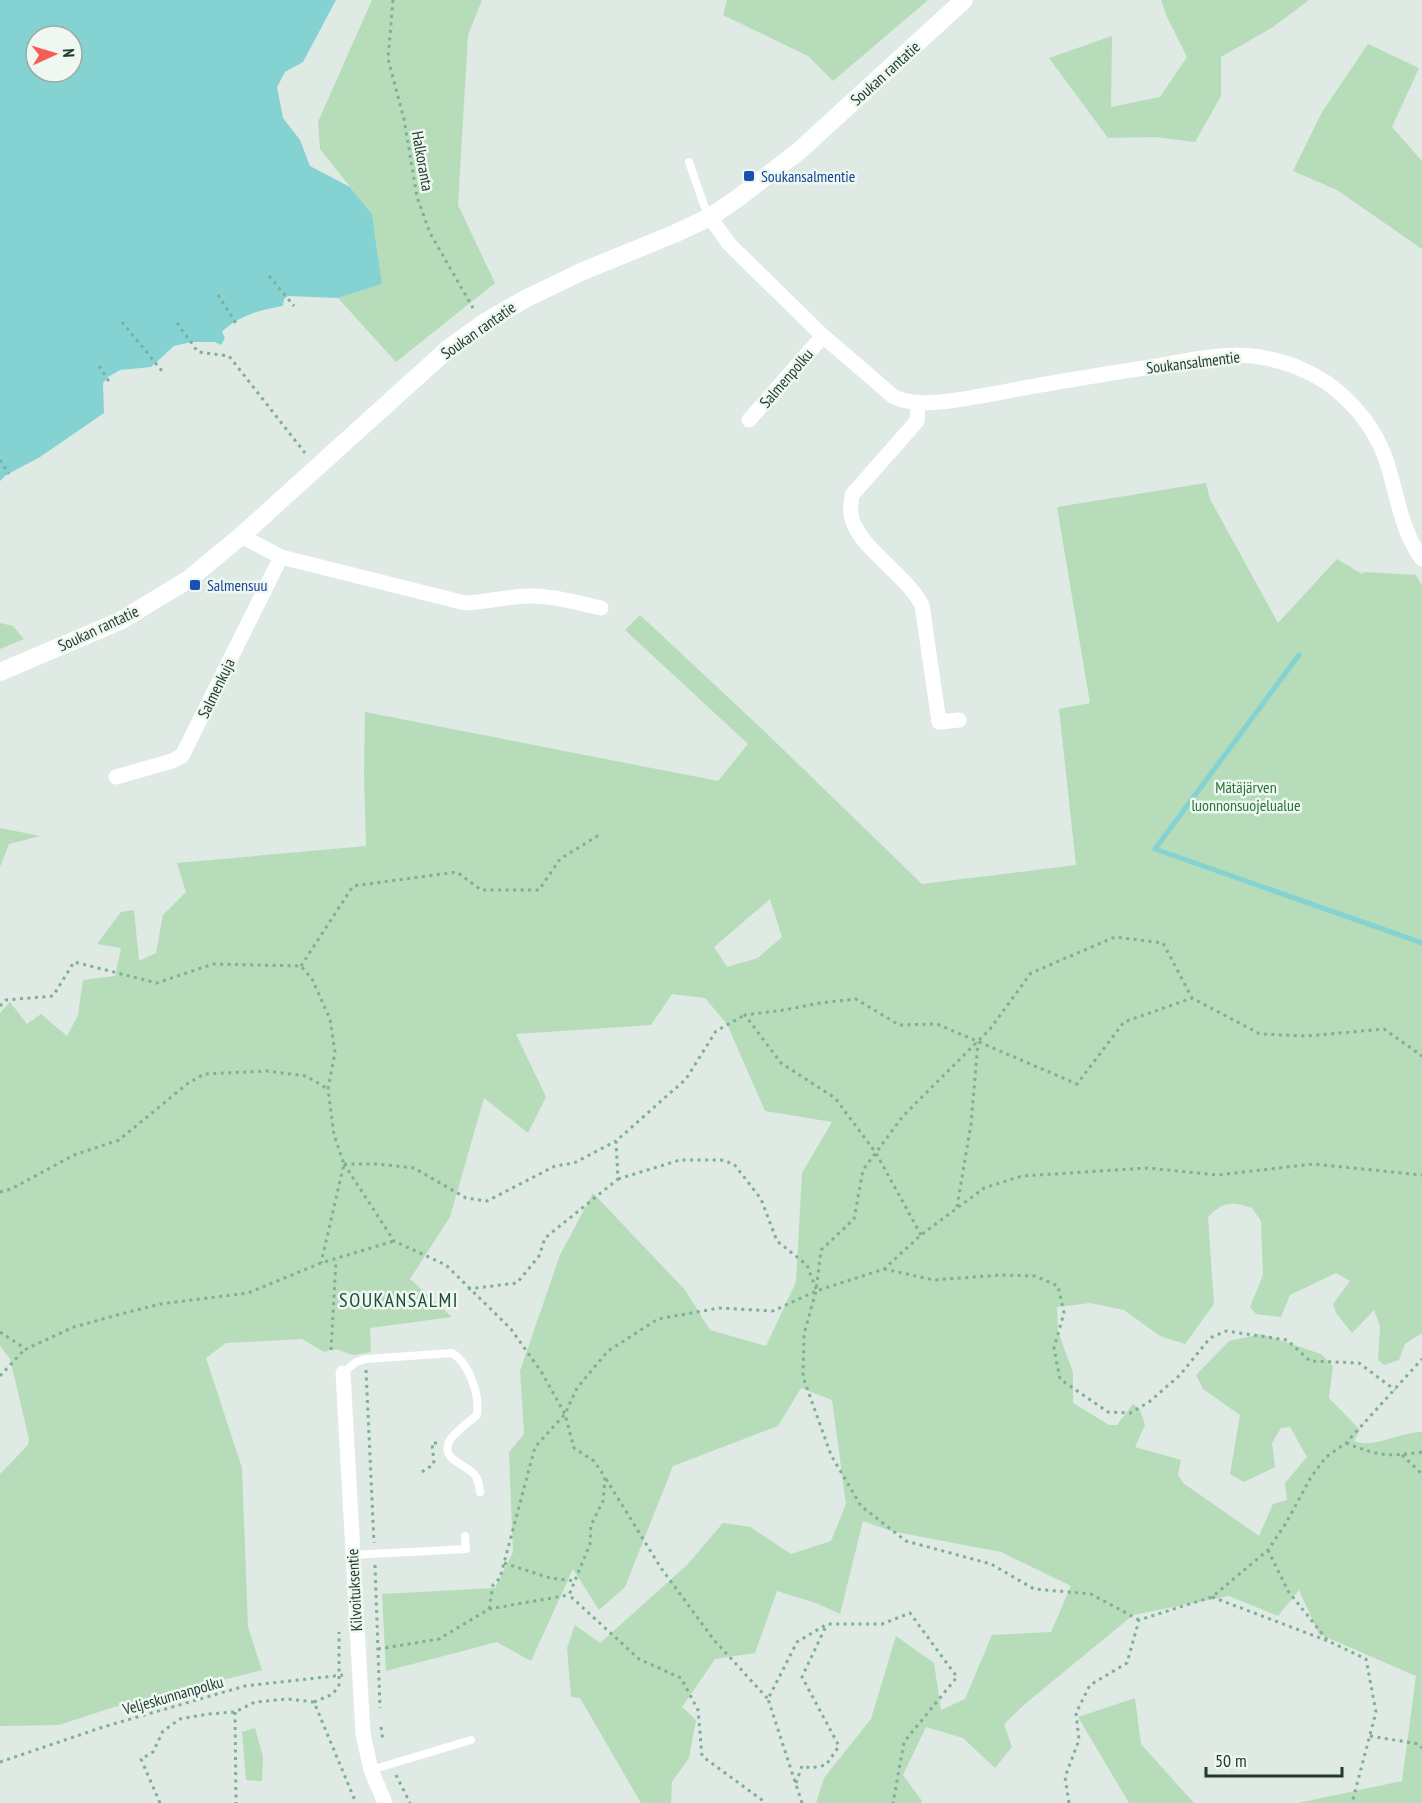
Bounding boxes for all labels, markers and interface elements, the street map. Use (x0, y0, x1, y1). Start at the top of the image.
north arrow (24, 24, 84, 84)
street label: Soukan rantatie (846, 37, 924, 109)
text: N (59, 48, 79, 58)
street label: Halkoranta (408, 130, 438, 192)
place label: Soukansalmentie (761, 166, 855, 186)
marker: Soukansalmentie (742, 169, 756, 183)
street label: Soukan rantatie (437, 297, 519, 363)
street label: Salmenpolku (755, 344, 817, 412)
street label: Soukansalmentie (1145, 346, 1241, 378)
place label: Salmensuu (207, 575, 267, 595)
marker: Salmensuu (188, 578, 202, 592)
street label: Soukan rantatie (54, 601, 142, 655)
street label: Salmenkuja (193, 655, 239, 721)
park label: Mätäjärven luonnonsuojelualue (1191, 777, 1301, 815)
district label: SOUKANSALMI (339, 1287, 459, 1313)
street label: Kilvoituksentie (342, 1548, 366, 1632)
street label: Veljeskunnanpolku (119, 1671, 226, 1719)
scale bar (1206, 1740, 1342, 1778)
text: 50 m (1215, 1749, 1247, 1772)

